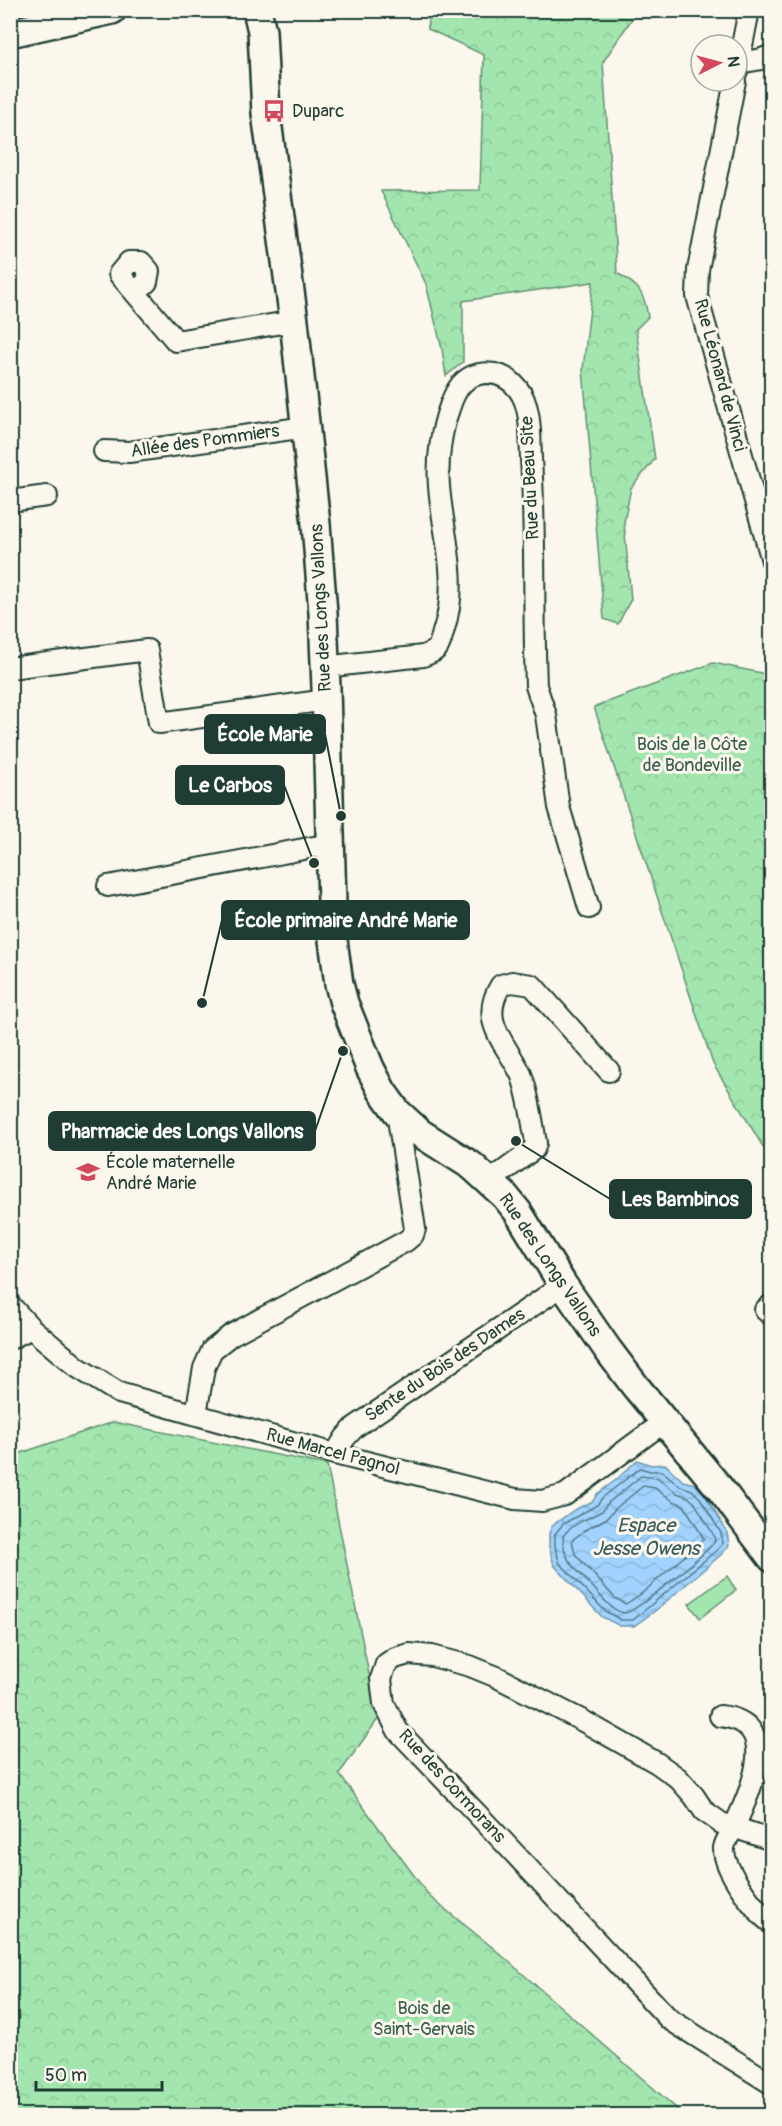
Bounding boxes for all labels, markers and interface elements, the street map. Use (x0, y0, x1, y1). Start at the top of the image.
north arrow (689, 33, 749, 93)
text: N (722, 55, 743, 68)
bus stop icon: Duparc (261, 98, 287, 124)
place label: Duparc (292, 100, 344, 123)
street label: Rue Léonard de Vinci (689, 296, 751, 454)
street label: Rue du Beau Site (515, 415, 545, 540)
street label: Allée des Pommiers (129, 419, 281, 463)
street label: Rue des Longs Vallons (305, 524, 337, 692)
callout: École Marie (205, 715, 325, 753)
text: École Marie (217, 722, 314, 747)
park label: Bois de la Côte de Bondeville (637, 733, 747, 777)
callout: Le Carbos (176, 766, 284, 804)
text: Le Carbos (188, 773, 272, 798)
callout: École primaire André Marie (222, 901, 469, 939)
text: École primaire André Marie (235, 908, 459, 933)
callout: Pharmacie des Longs Vallons (49, 1112, 315, 1150)
text: Pharmacie des Longs Vallons (61, 1119, 303, 1144)
place label: École maternelle André Marie (106, 1151, 235, 1195)
school or university icon: École maternelle André Marie (75, 1159, 101, 1185)
callout: Les Bambinos (610, 1180, 751, 1218)
text: Les Bambinos (621, 1187, 739, 1212)
street label: Rue des Longs Vallons (493, 1189, 607, 1341)
street label: Sente du Bois des Dames (361, 1303, 529, 1427)
street label: Rue Marcel Pagnol (264, 1423, 402, 1481)
water label: Espace Jesse Owens (592, 1513, 702, 1561)
street label: Rue des Cormorans (393, 1724, 511, 1848)
park label: Bois de Saint-Gervais (373, 1997, 475, 2041)
scale bar (36, 2054, 162, 2092)
text: 50 m (45, 2064, 87, 2087)

